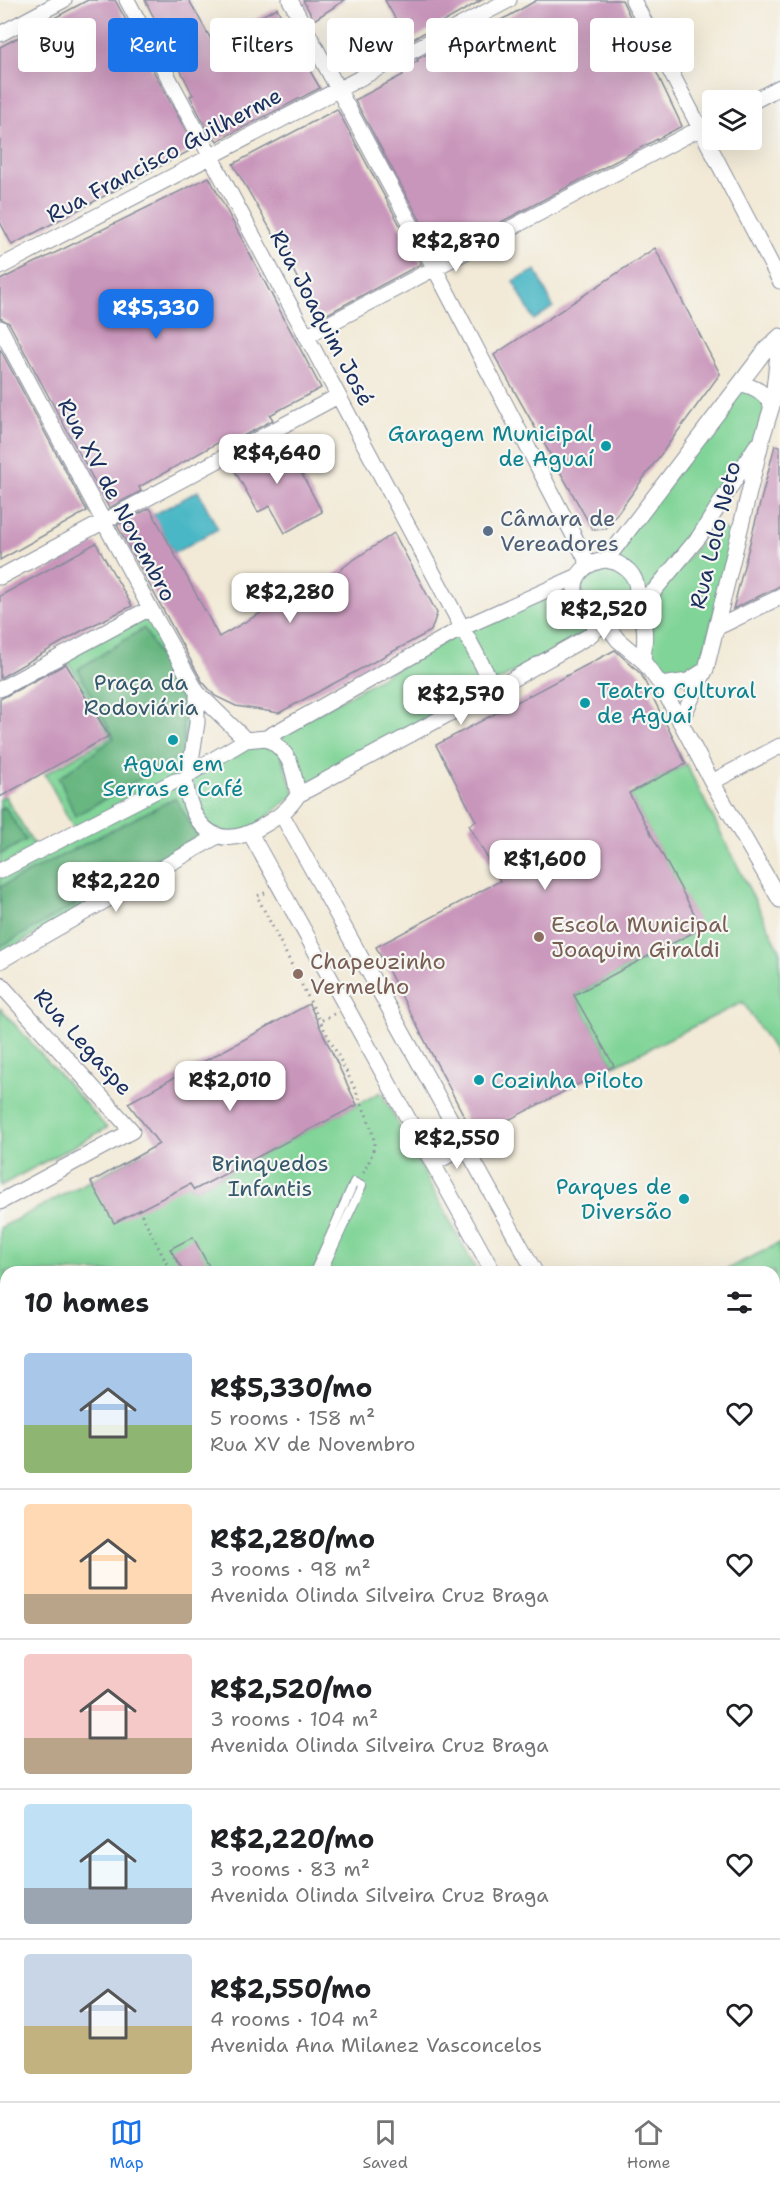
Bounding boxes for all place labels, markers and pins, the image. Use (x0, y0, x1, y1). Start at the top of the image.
pin: R$2,870 (401, 222, 511, 273)
pin: R$5,330 (101, 289, 211, 340)
place label: Garagem Municipal de Aguaí (388, 419, 594, 473)
pin: R$4,640 (222, 434, 332, 485)
marker: Garagem Municipal de Aguaí (599, 439, 613, 453)
place label: Câmara de Vereadores (500, 504, 619, 558)
marker: Câmara de Vereadores (481, 524, 495, 538)
pin: R$2,280 (235, 573, 345, 624)
pin: R$2,520 (549, 590, 659, 641)
pin: R$2,570 (406, 675, 516, 726)
place label: Teatro Cultural de Aguaí (597, 676, 756, 730)
marker: Teatro Cultural de Aguaí (578, 696, 592, 710)
marker: Aguai em Serras e Café (166, 733, 180, 747)
place label: Aguai em Serras e Café (103, 749, 243, 803)
pin: R$1,600 (490, 840, 600, 891)
pin: R$2,220 (61, 862, 171, 913)
place label: Escola Municipal Joaquim Giraldi (551, 910, 729, 964)
marker: Escola Municipal Joaquim Giraldi (532, 930, 546, 944)
place label: Chapeuzinho Vermelho (310, 947, 446, 1001)
marker: Chapeuzinho Vermelho (291, 967, 305, 981)
pin: R$2,010 (175, 1061, 285, 1112)
place label: Cozinha Piloto (491, 1066, 644, 1095)
marker: Cozinha Piloto (472, 1073, 486, 1087)
pin: R$2,550 (402, 1119, 512, 1170)
place label: Parques de Diversão (556, 1172, 672, 1226)
marker: Parques de Diversão (677, 1192, 691, 1206)

